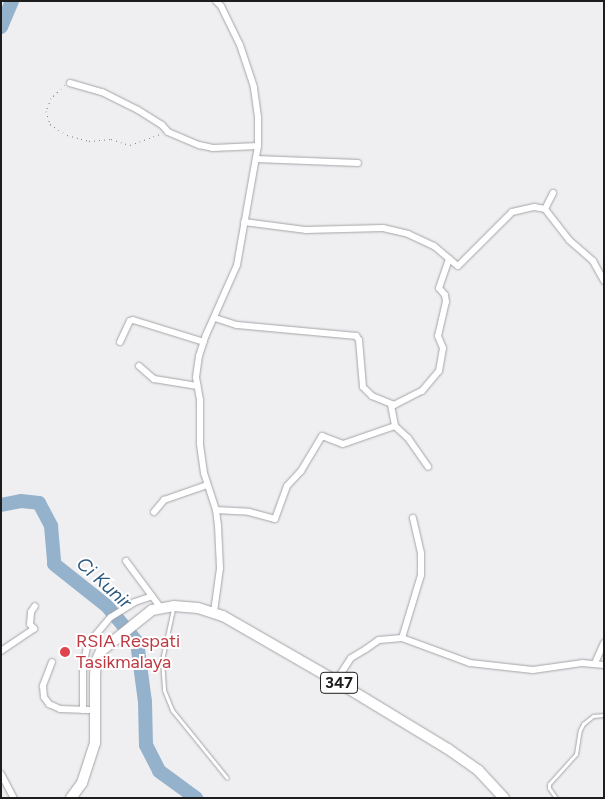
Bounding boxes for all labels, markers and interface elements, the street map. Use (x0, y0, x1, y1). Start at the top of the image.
water label: Ci Kunir (72, 552, 136, 614)
place label: RSIA Respati Tasikmalaya (76, 631, 180, 674)
marker: RSIA Respati Tasikmalaya (58, 645, 72, 659)
road number: 347 (319, 670, 359, 696)

